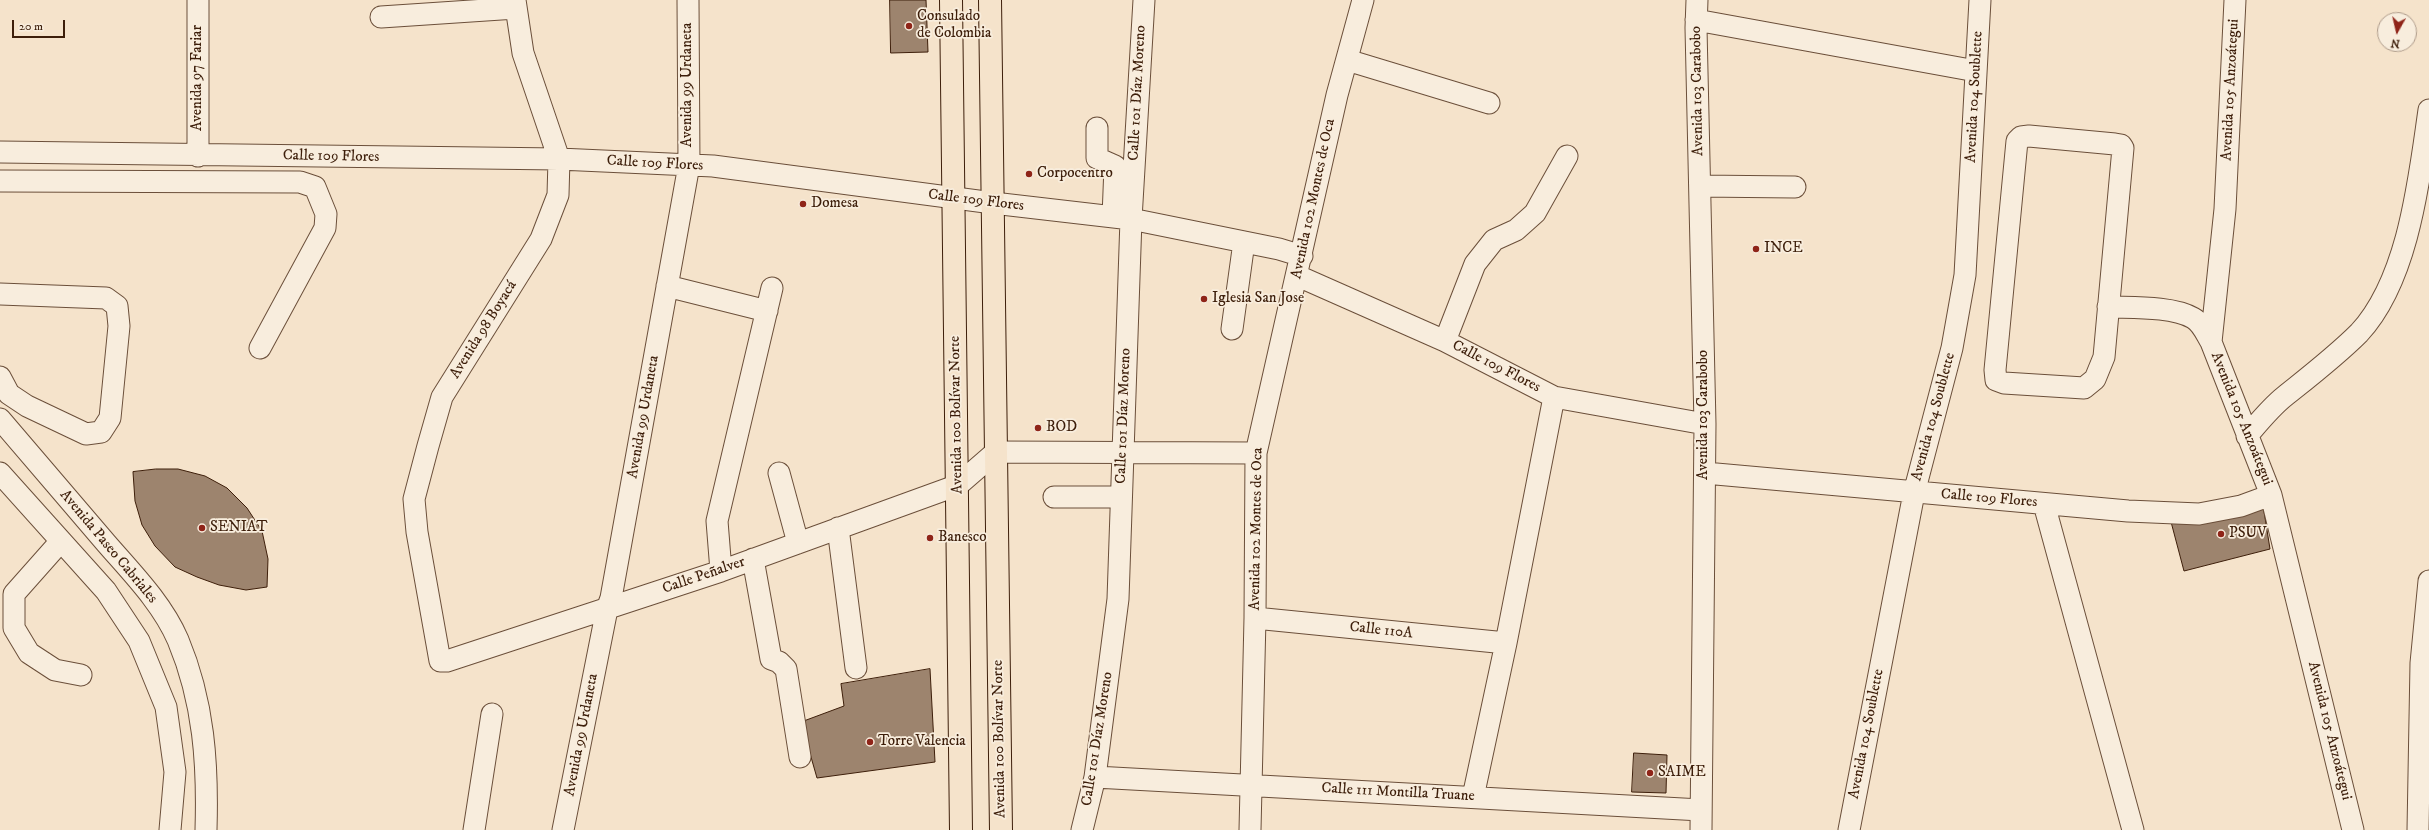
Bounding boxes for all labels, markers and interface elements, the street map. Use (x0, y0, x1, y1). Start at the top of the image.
place label: Consulado de Colombia (917, 8, 991, 43)
scale bar (14, 12, 67, 38)
north arrow (2377, 12, 2417, 52)
text: 20 m (19, 19, 43, 34)
street label: Avenida 105 Anzoátegui (2218, 19, 2244, 161)
marker: Consulado de Colombia (904, 21, 914, 31)
street label: Avenida 99 Urdaneta (679, 23, 697, 147)
street label: Avenida 97 Fariar (189, 25, 207, 131)
street label: Calle 101 Díaz Moreno (1125, 25, 1151, 161)
street label: Avenida 103 Carabobo (1688, 26, 1708, 156)
street label: Avenida 104 Soublette (1963, 31, 1987, 163)
text: N (2390, 35, 2401, 50)
street label: Avenida 102 Montes de Oca (1288, 117, 1340, 281)
street label: Calle 109 Flores (283, 147, 379, 167)
street label: Calle 109 Flores (606, 152, 704, 176)
place label: Corpocentro (1037, 165, 1113, 183)
marker: Corpocentro (1024, 169, 1034, 179)
street label: Calle 109 Flores (927, 186, 1025, 216)
place label: Domesa (811, 195, 858, 213)
marker: Domesa (798, 199, 808, 209)
place label: INCE (1764, 240, 1803, 258)
marker: INCE (1751, 244, 1761, 254)
street label: Avenida 98 Boyacá (447, 278, 521, 382)
place label: Iglesia San Jose (1212, 290, 1304, 308)
marker: Iglesia San Jose (1199, 294, 1209, 304)
street label: Avenida 100 Bolívar Norte (947, 336, 967, 494)
street label: Calle 109 Flores (1449, 337, 1543, 397)
street label: Calle 101 Díaz Moreno (1113, 348, 1135, 484)
street label: Avenida 103 Carabobo (1695, 350, 1713, 480)
street label: Avenida 105 Anzoátegui (2206, 350, 2276, 488)
street label: Avenida 104 Soublette (1908, 351, 1960, 483)
street label: Avenida 99 Urdaneta (624, 354, 664, 480)
place label: BOD (1046, 419, 1077, 437)
marker: BOD (1033, 423, 1043, 433)
street label: Avenida 102 Montes de Oca (1247, 447, 1267, 611)
street label: Calle 109 Flores (1940, 486, 2038, 512)
street label: Avenida Paseo Cabriales (55, 487, 161, 607)
place label: SENIAT (210, 519, 268, 537)
marker: SENIAT (197, 523, 207, 533)
place label: PSUV (2229, 525, 2267, 543)
place label: Banesco (938, 529, 987, 547)
marker: PSUV (2216, 529, 2226, 539)
marker: Banesco (925, 533, 935, 543)
street label: Calle Peñalver (660, 553, 748, 599)
street label: Calle 110A (1349, 619, 1413, 643)
street label: Avenida 100 Bolívar Norte (990, 660, 1010, 818)
street label: Avenida 105 Anzoátegui (2303, 660, 2355, 802)
street label: Avenida 104 Soublette (1846, 668, 1888, 800)
street label: Calle 101 Díaz Moreno (1078, 671, 1118, 807)
street label: Avenida 99 Urdaneta (561, 672, 603, 798)
place label: Torre Valencia (878, 733, 966, 751)
marker: Torre Valencia (865, 737, 875, 747)
place label: SAIME (1658, 764, 1706, 782)
marker: SAIME (1645, 768, 1655, 778)
street label: Calle 111 Montilla Truane (1321, 780, 1475, 806)

